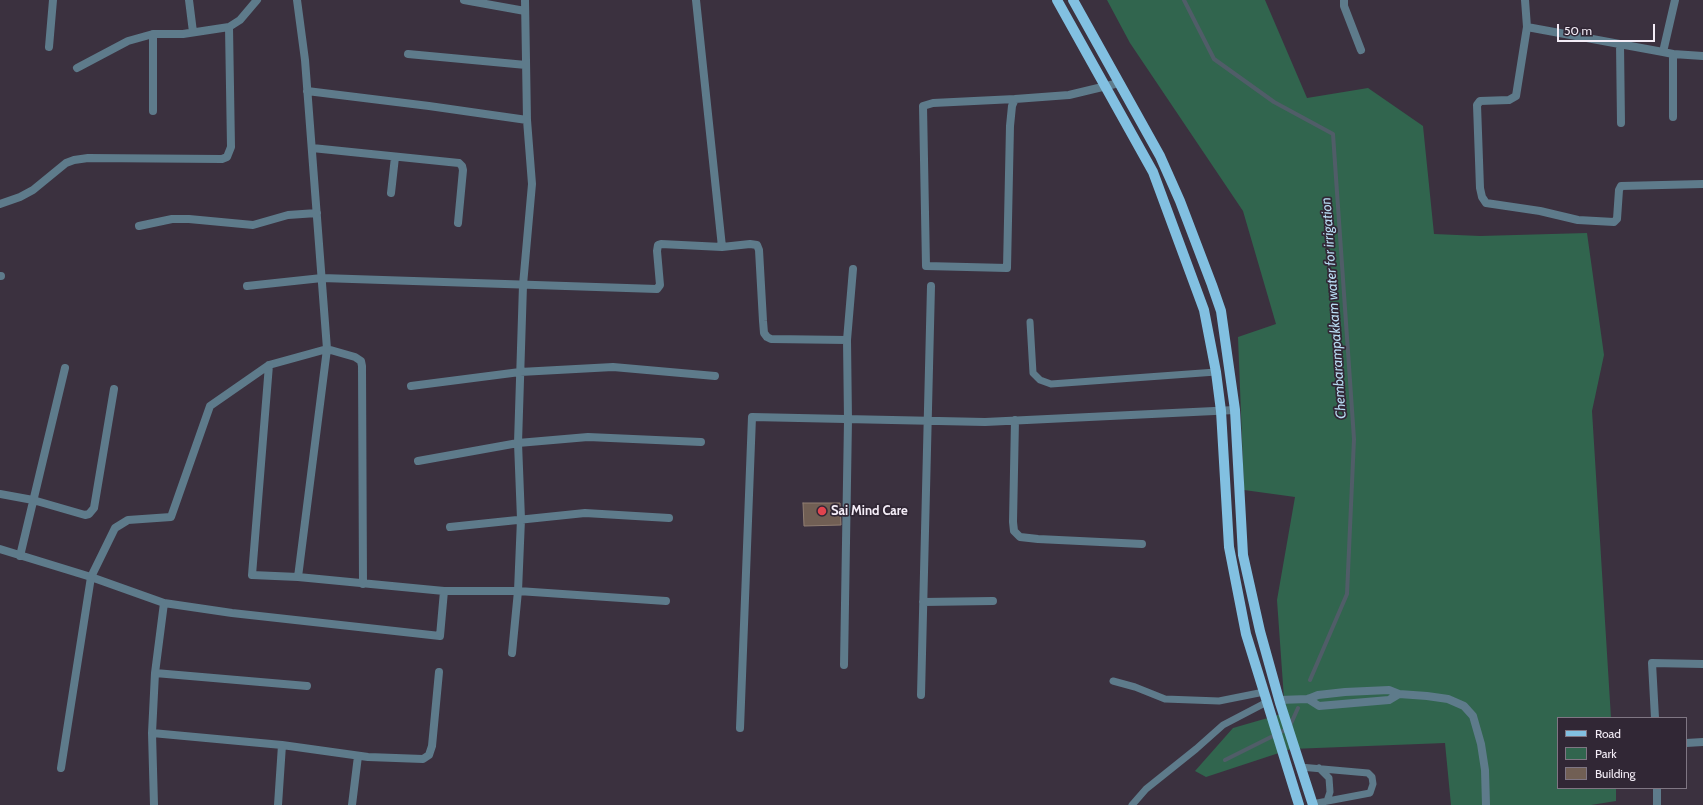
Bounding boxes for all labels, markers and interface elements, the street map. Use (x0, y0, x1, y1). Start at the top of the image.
scale bar (1559, 16, 1657, 42)
text: 50 m (1564, 23, 1592, 38)
water label: Chembarampakkam water for irrigation (1318, 197, 1350, 419)
place label: Sai Mind Care (831, 503, 908, 519)
marker: Sai Mind Care (816, 505, 828, 517)
legend (1557, 717, 1687, 789)
text: Road (1595, 726, 1621, 741)
text: Park (1595, 746, 1617, 761)
text: Building (1595, 766, 1636, 781)

